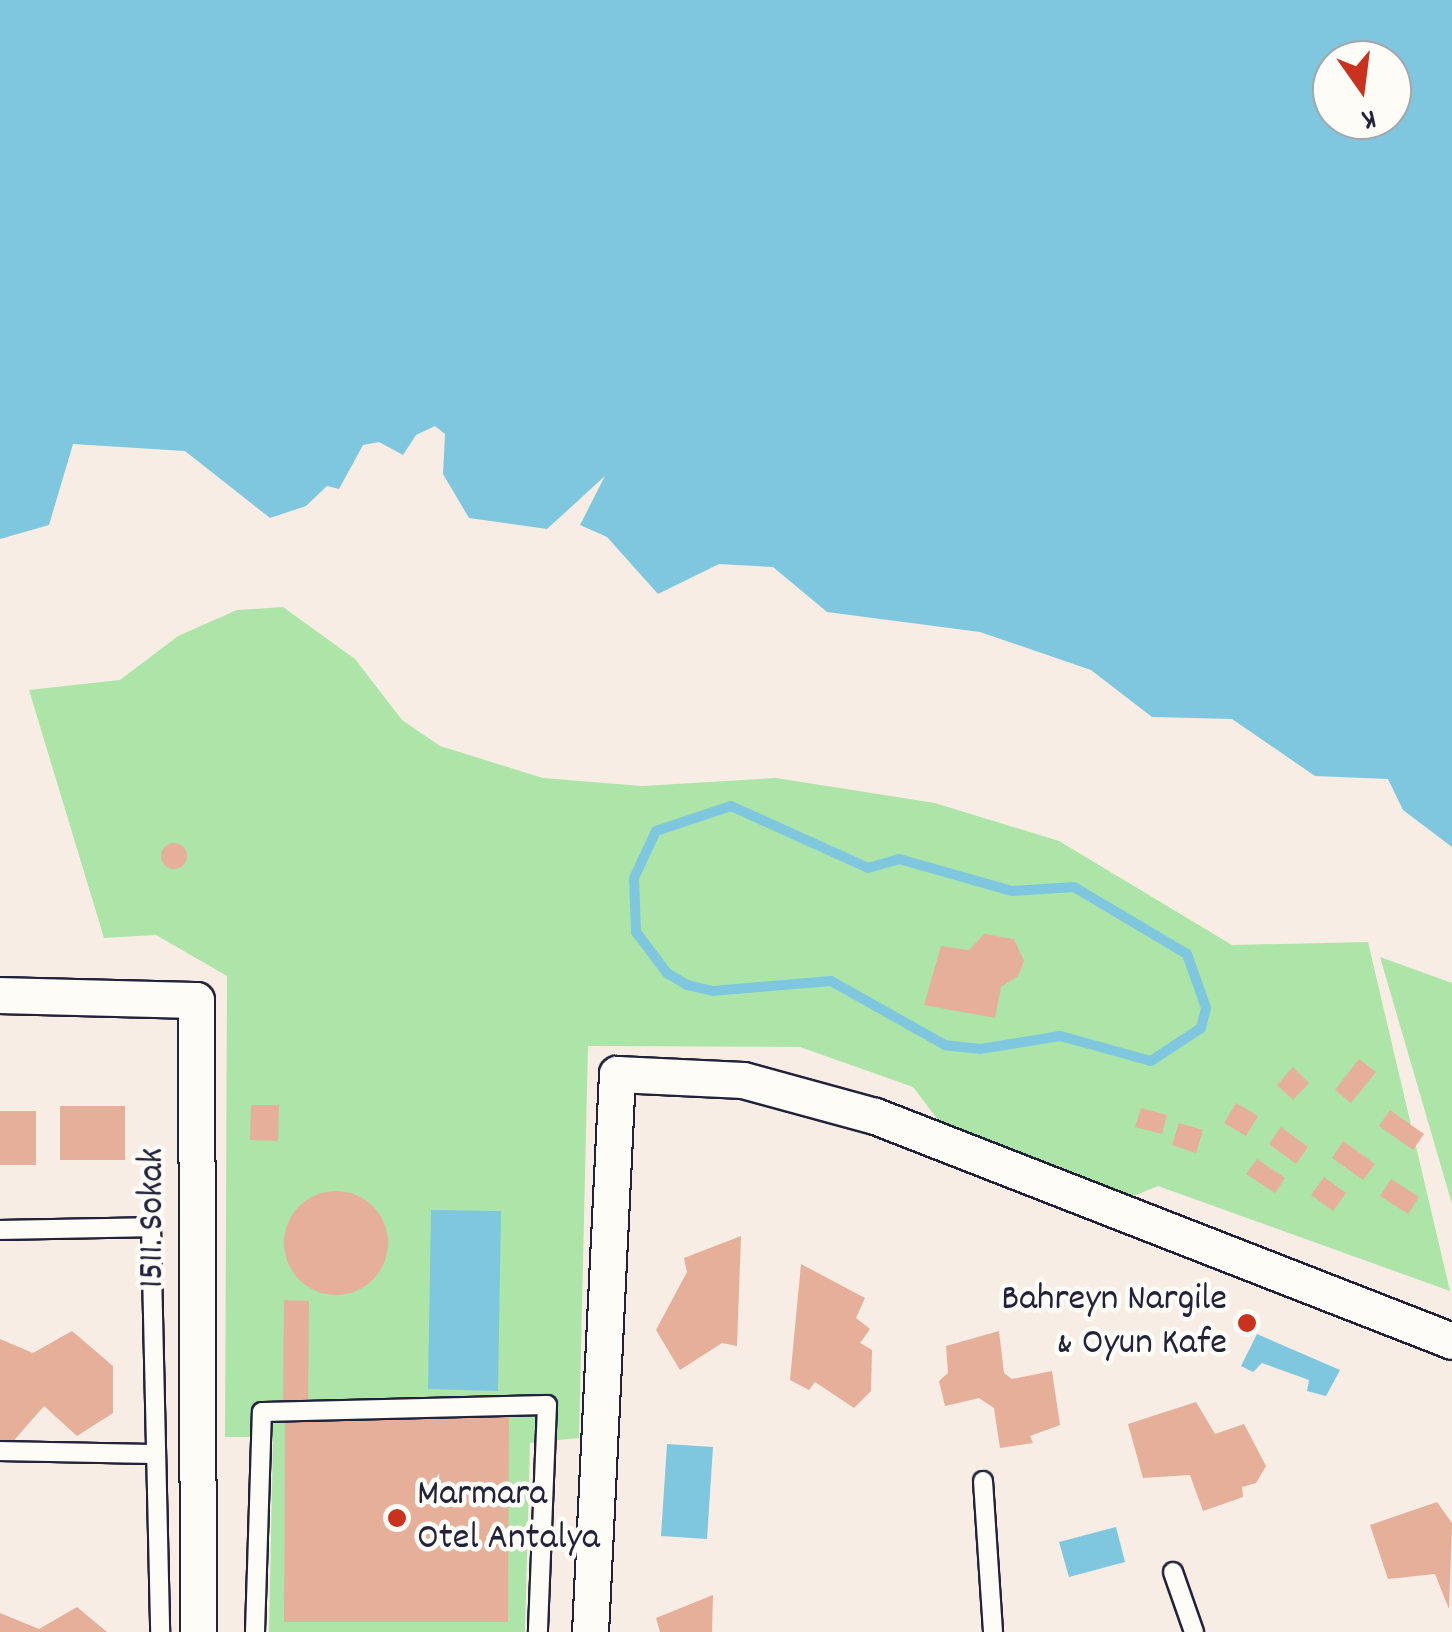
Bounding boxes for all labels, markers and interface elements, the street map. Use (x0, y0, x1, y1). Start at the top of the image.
north arrow (1312, 40, 1412, 140)
text: K (1358, 96, 1380, 138)
street label: 1511. Sokak (131, 1148, 177, 1288)
place label: Bahreyn Nargile & Oyun Kafe (1001, 1278, 1227, 1368)
marker: Bahreyn Nargile & Oyun Kafe (1236, 1312, 1258, 1334)
place label: Marmara Otel Antalya (417, 1473, 600, 1562)
marker: Marmara Otel Antalya (386, 1507, 408, 1529)

